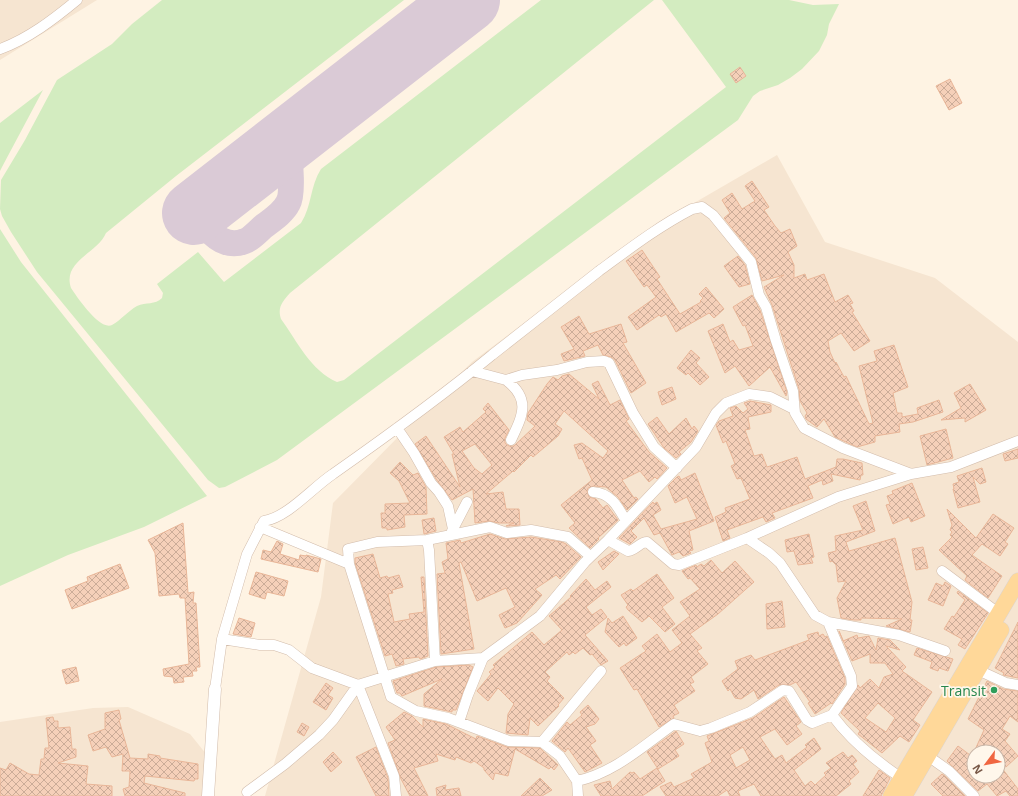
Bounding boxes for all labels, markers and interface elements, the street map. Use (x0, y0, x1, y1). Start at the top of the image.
place label: Transit (941, 681, 986, 700)
marker: Transit (989, 685, 999, 695)
north arrow (966, 744, 1006, 784)
text: N (968, 762, 986, 777)

